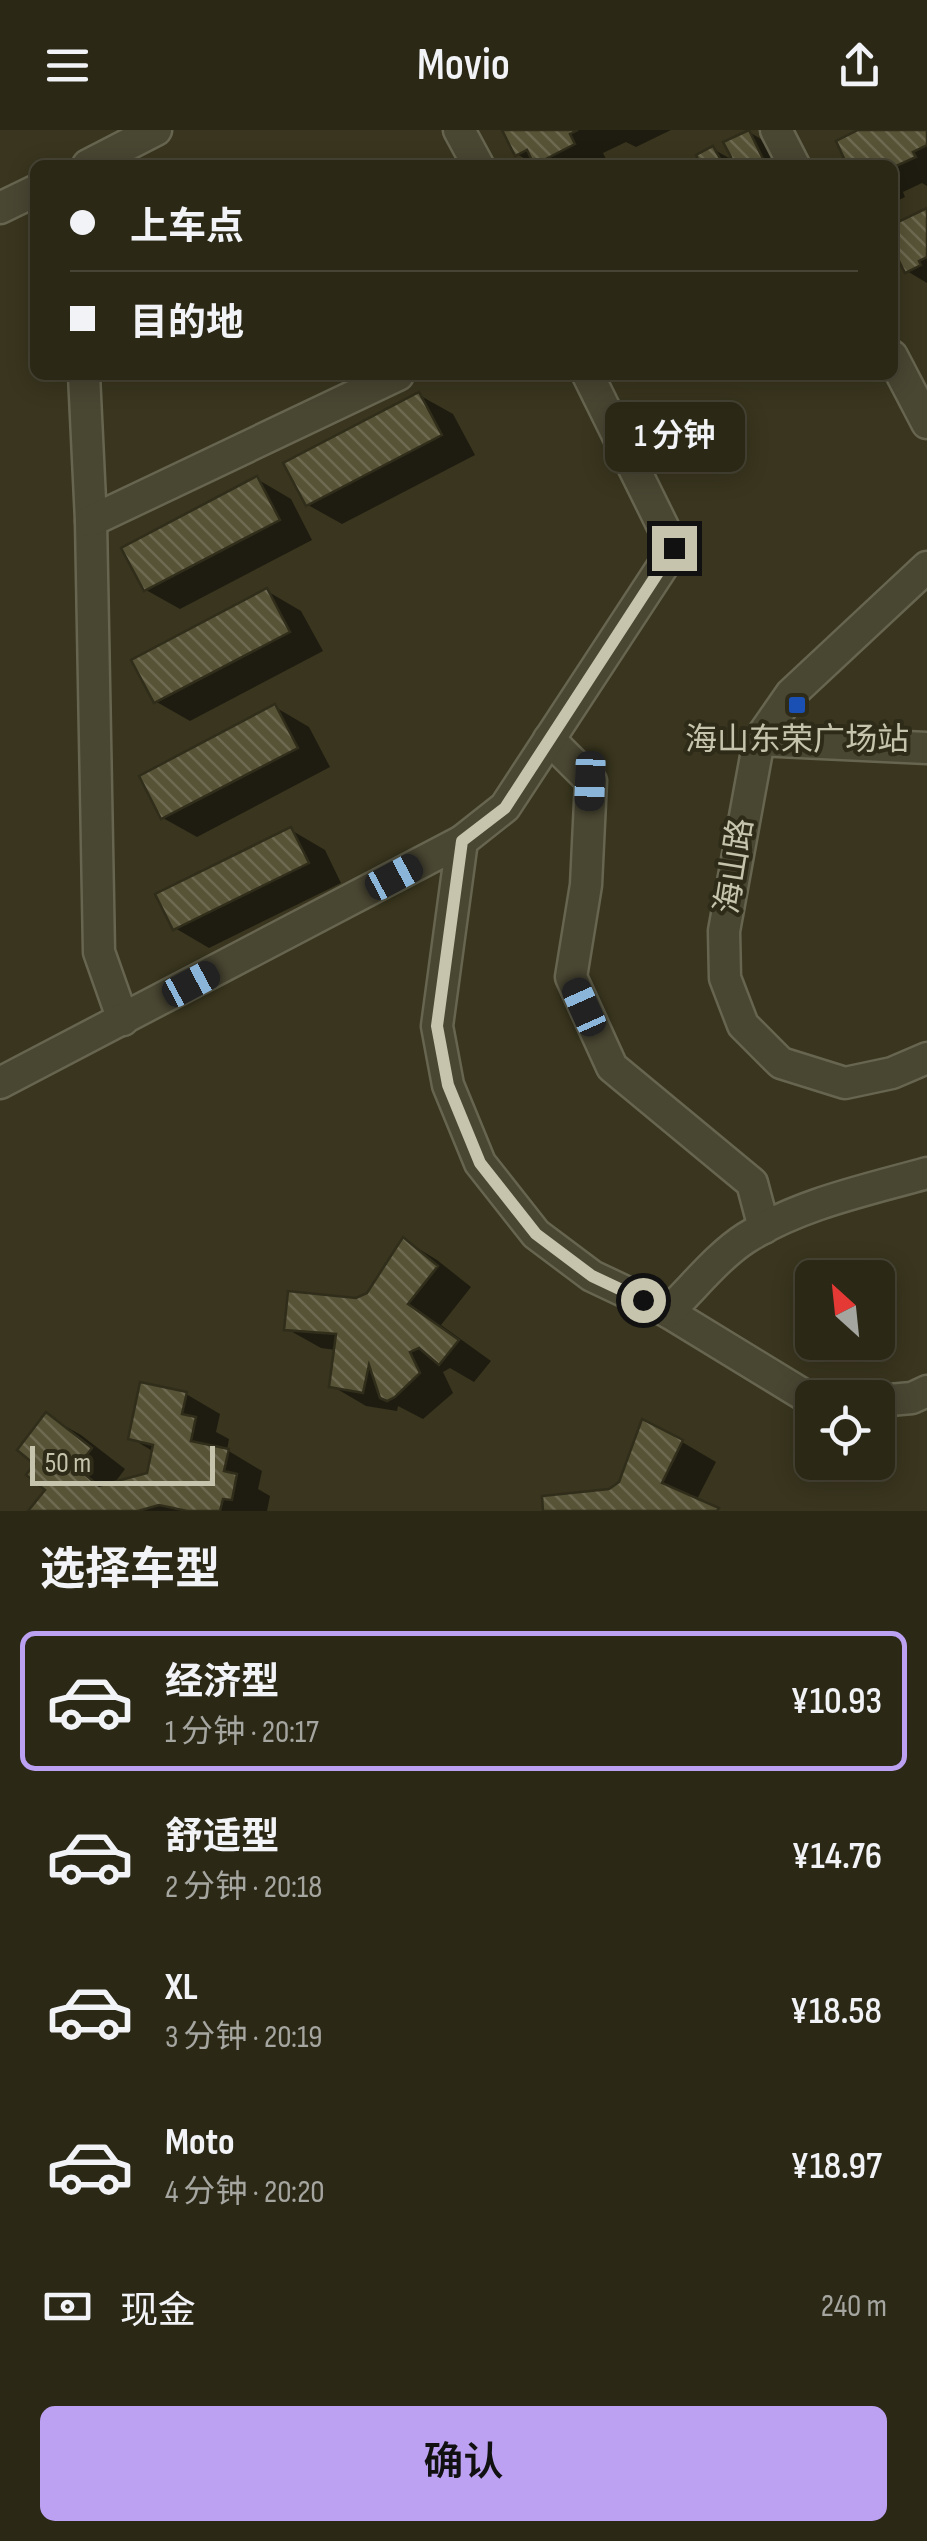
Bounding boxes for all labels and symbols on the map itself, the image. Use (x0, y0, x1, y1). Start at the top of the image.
callout: 1 分钟 (604, 403, 744, 473)
route end (652, 526, 697, 571)
marker: 海山东荣广场站 (786, 694, 808, 716)
place label: 海山东荣广场站 (685, 721, 909, 760)
car (574, 750, 606, 812)
street label: 海山路 (708, 816, 762, 916)
car (360, 850, 428, 904)
car (157, 957, 225, 1011)
car (558, 973, 610, 1041)
north arrow (795, 1260, 895, 1360)
route start (621, 1278, 666, 1323)
scale bar (30, 1441, 215, 1486)

